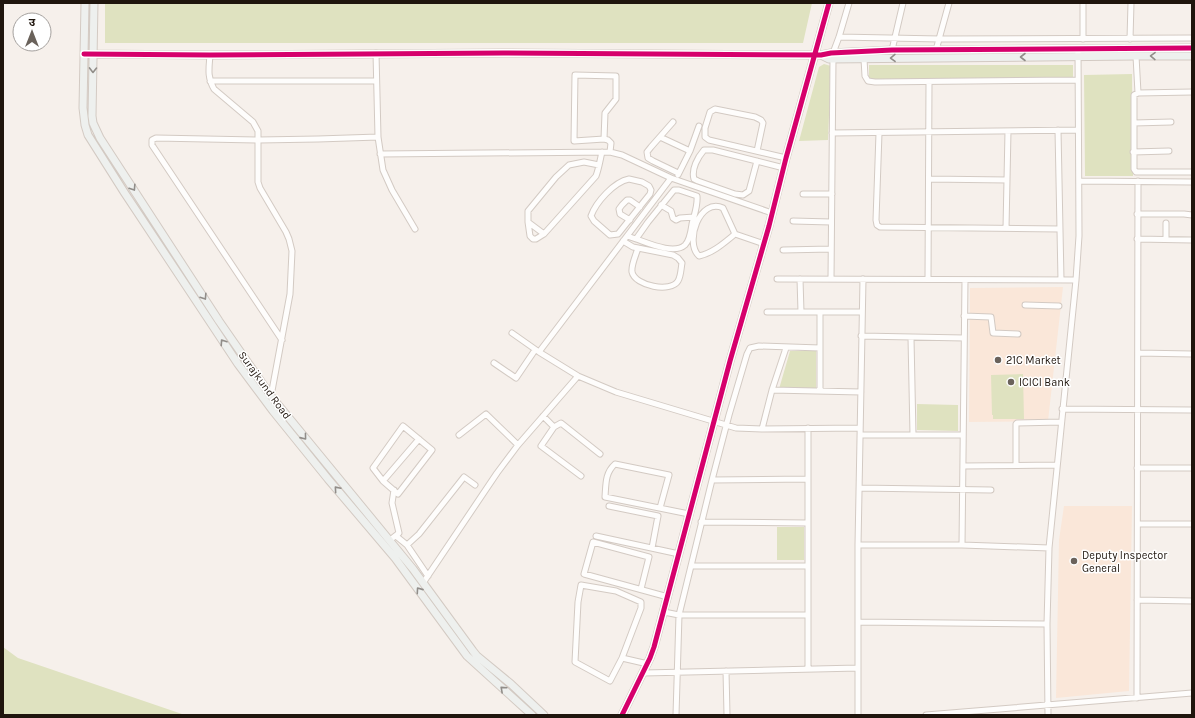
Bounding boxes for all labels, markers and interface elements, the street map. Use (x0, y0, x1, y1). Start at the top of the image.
north arrow (12, 12, 52, 52)
text: उ (29, 16, 36, 29)
one-way arrow (1150, 52, 1156, 60)
one-way arrow (1020, 53, 1026, 61)
one-way arrow (890, 54, 896, 62)
one-way arrow (88, 67, 97, 73)
one-way arrow (128, 184, 136, 191)
one-way arrow (199, 293, 206, 300)
one-way arrow (221, 340, 228, 347)
street label: Surajkund Road (236, 349, 294, 422)
place label: 21C Market (1006, 354, 1061, 367)
marker: 21C Market (993, 355, 1003, 365)
place label: ICICI Bank (1019, 376, 1070, 389)
marker: ICICI Bank (1006, 377, 1016, 387)
one-way arrow (300, 432, 307, 440)
one-way arrow (335, 487, 342, 494)
place label: Deputy Inspector General (1082, 549, 1167, 575)
marker: Deputy Inspector General (1069, 556, 1079, 566)
one-way arrow (416, 587, 424, 594)
one-way arrow (500, 686, 508, 693)

